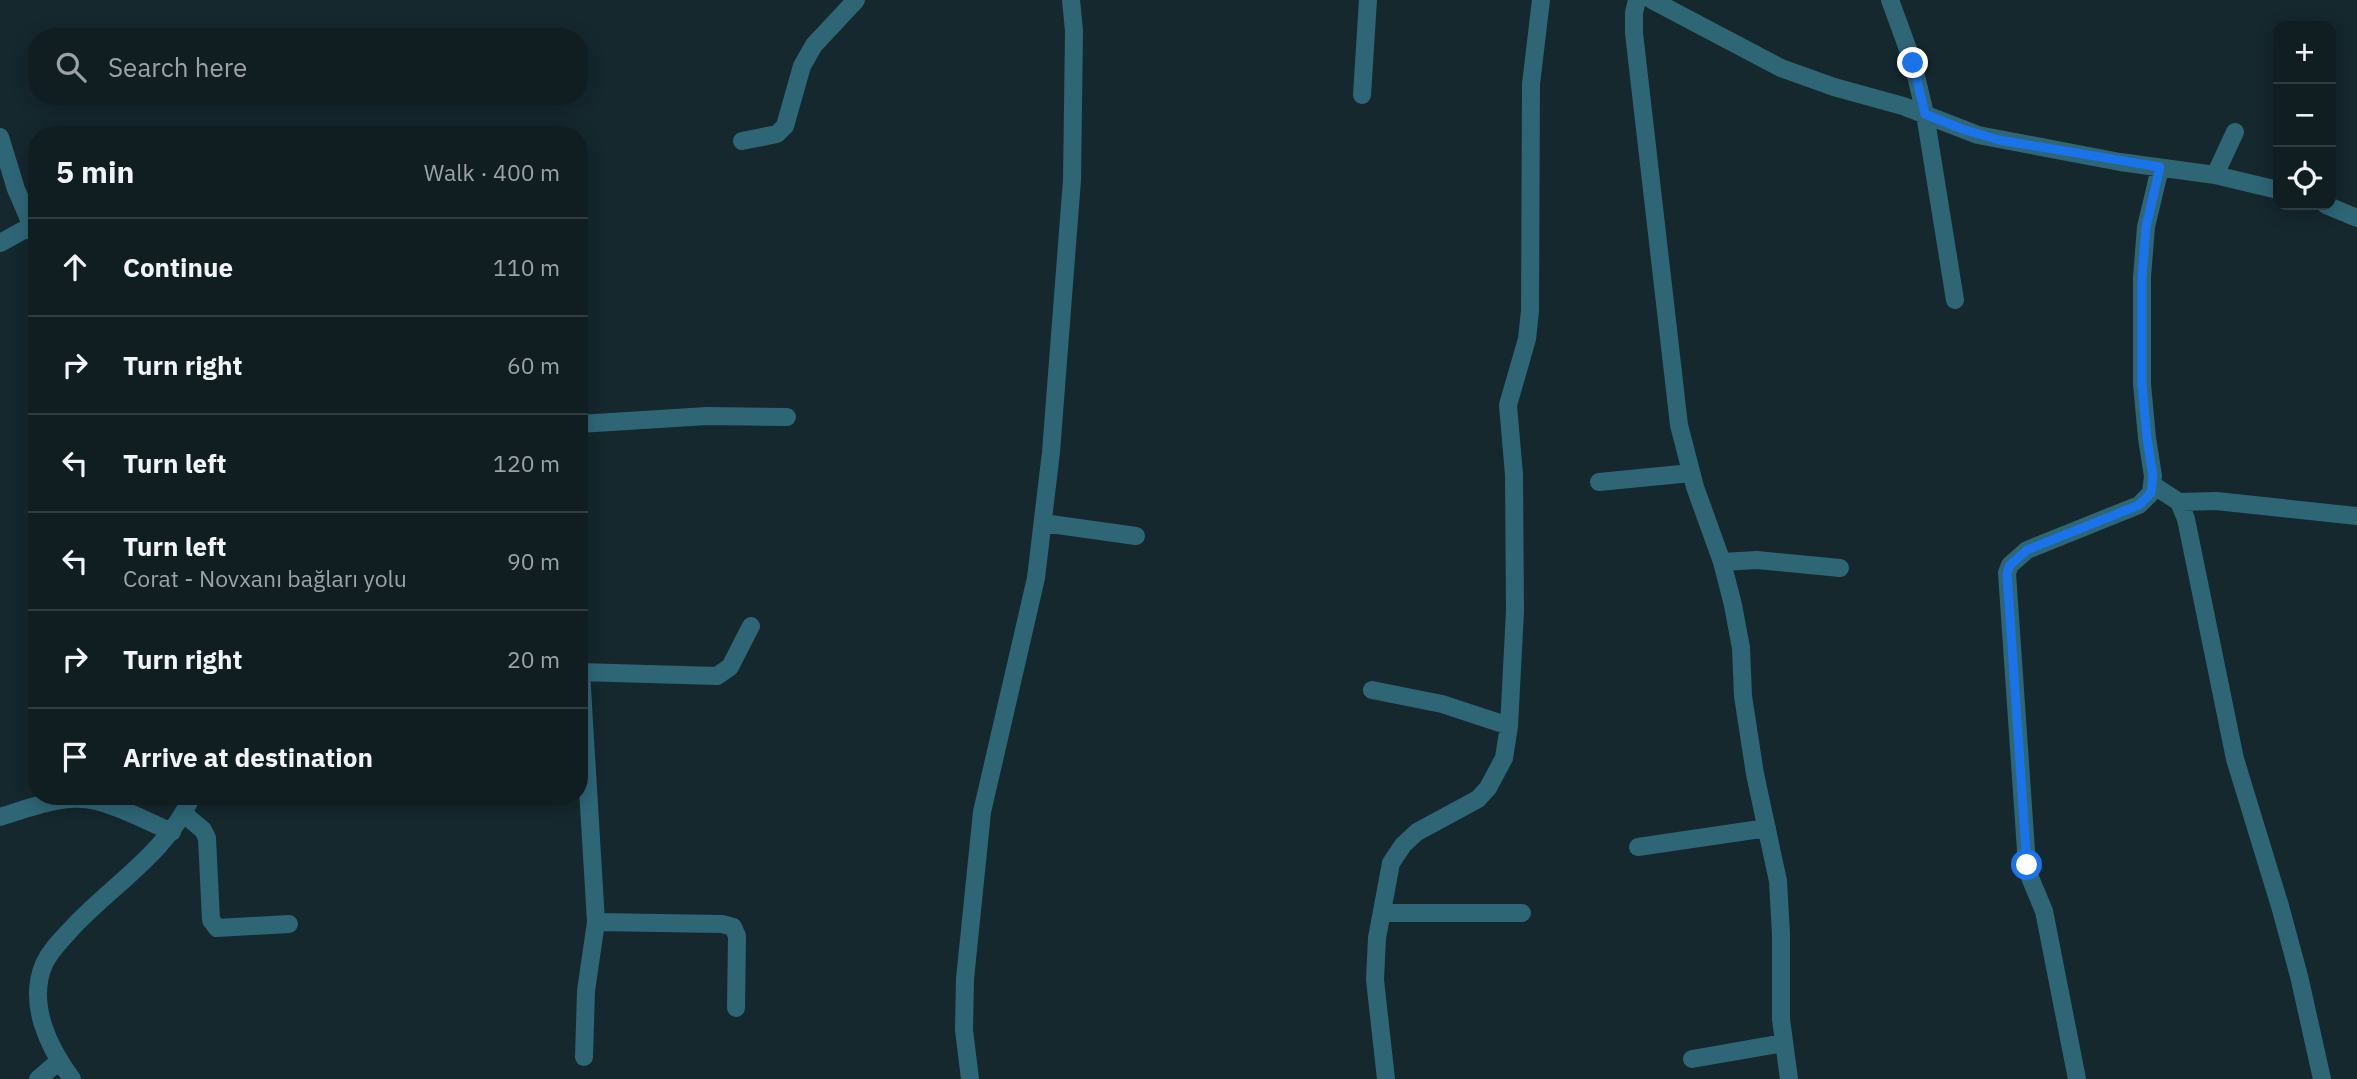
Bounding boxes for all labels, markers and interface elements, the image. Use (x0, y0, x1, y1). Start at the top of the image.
map controls (2273, 21, 2336, 210)
button: + (2273, 21, 2336, 84)
search box (28, 28, 588, 105)
route end (1897, 47, 1928, 78)
icon: search (52, 48, 90, 86)
text: Search here (108, 50, 247, 84)
button: − (2273, 84, 2336, 147)
button: locate (2273, 147, 2336, 210)
text: 5 min (56, 152, 134, 191)
text: Walk · 400 m (424, 157, 560, 187)
icon: ahead (56, 248, 94, 286)
text: Continue (123, 250, 233, 284)
text: 110 m (493, 252, 560, 282)
icon: right (56, 346, 94, 384)
text: Turn right (123, 348, 242, 382)
text: 60 m (507, 350, 560, 380)
icon: left (56, 444, 94, 482)
text: Turn left (123, 446, 226, 480)
text: 120 m (493, 448, 560, 478)
text: Turn left (123, 529, 226, 563)
icon: left (56, 542, 94, 580)
text: 90 m (507, 546, 560, 576)
text: Corat - Novxanı bağları yolu (123, 563, 407, 593)
icon: right (56, 640, 94, 678)
text: Turn right (123, 642, 242, 676)
text: 20 m (507, 644, 560, 674)
icon: arrive (56, 738, 94, 776)
text: Arrive at destination (123, 740, 373, 774)
route start (2011, 849, 2042, 880)

